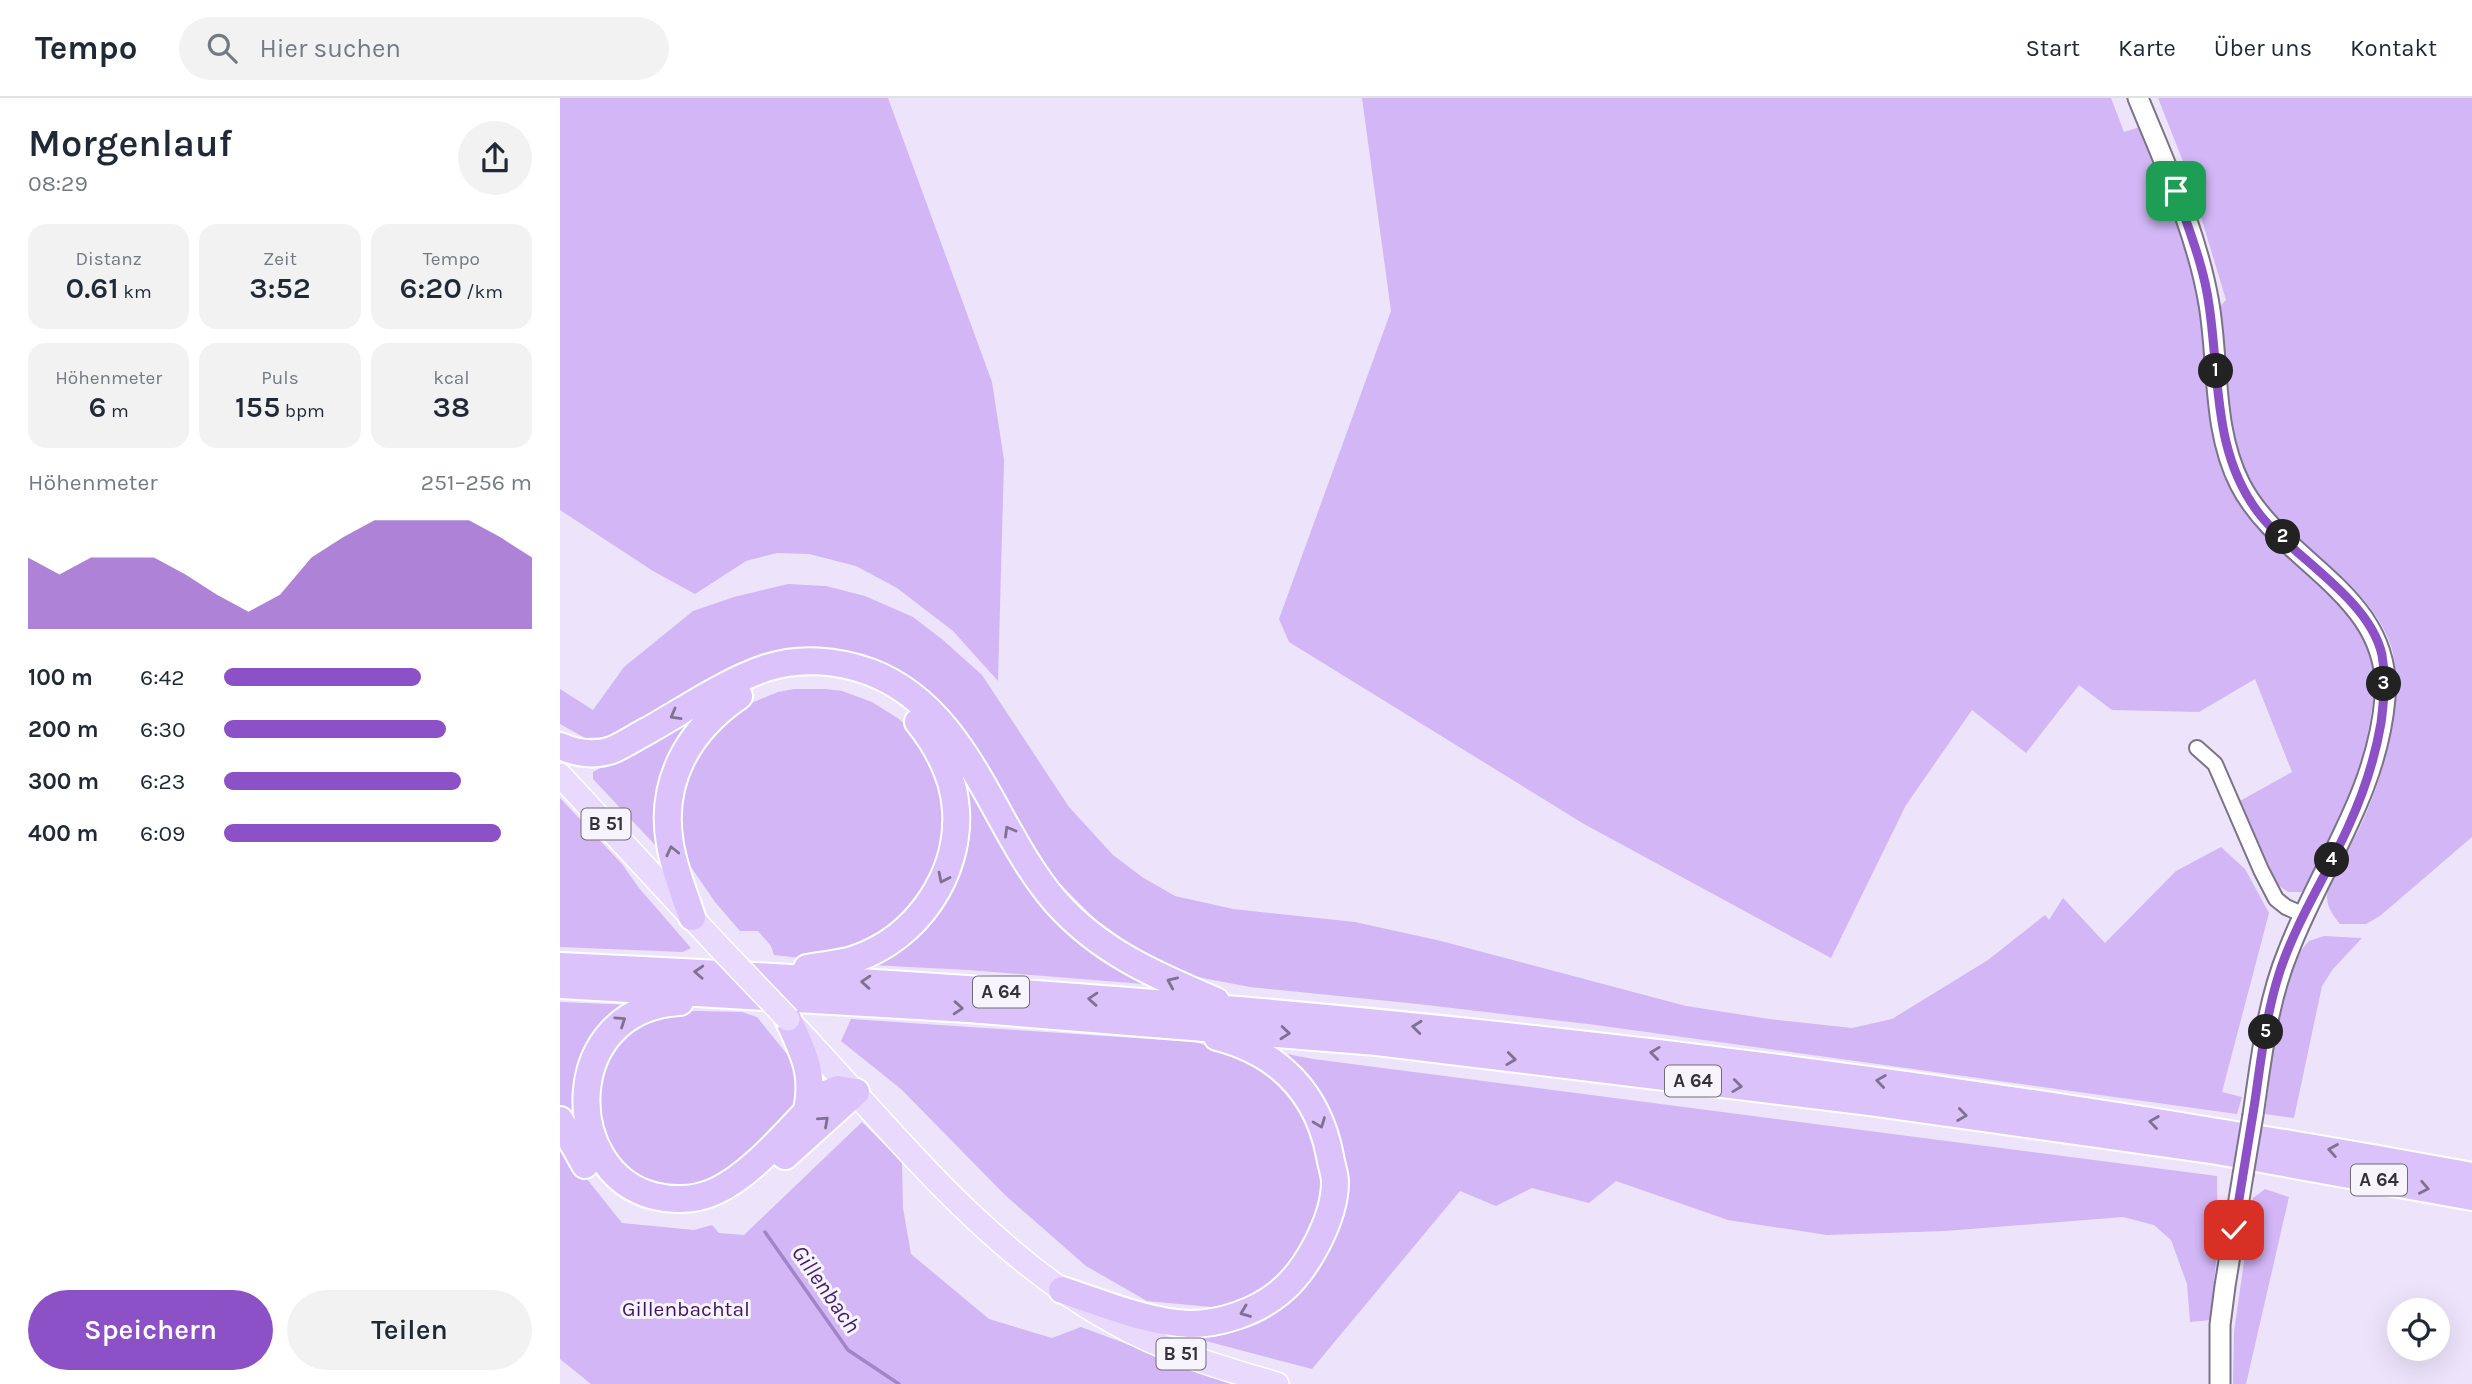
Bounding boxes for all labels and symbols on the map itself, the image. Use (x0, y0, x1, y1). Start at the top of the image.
pin (2146, 161, 2206, 221)
pin: 1 (2198, 354, 2234, 388)
pin: 2 (2266, 520, 2300, 555)
pin: 3 (2366, 666, 2402, 702)
one-way arrow (670, 707, 682, 720)
road number: B 51 (582, 808, 630, 839)
one-way arrow (1004, 825, 1017, 838)
pin: 4 (2314, 842, 2350, 878)
one-way arrow (666, 845, 681, 857)
one-way arrow (937, 871, 951, 883)
one-way arrow (693, 965, 704, 980)
one-way arrow (860, 975, 871, 990)
road number: A 64 (973, 976, 1029, 1007)
one-way arrow (1166, 976, 1179, 990)
one-way arrow (1087, 992, 1098, 1007)
one-way arrow (953, 1001, 964, 1016)
pin: 5 (2248, 1014, 2284, 1049)
one-way arrow (613, 1016, 626, 1029)
one-way arrow (1411, 1020, 1422, 1035)
one-way arrow (1280, 1025, 1291, 1040)
one-way arrow (1649, 1046, 1661, 1061)
one-way arrow (1505, 1051, 1517, 1066)
road number: A 64 (1665, 1065, 1721, 1096)
one-way arrow (1875, 1074, 1886, 1089)
one-way arrow (1731, 1078, 1742, 1093)
one-way arrow (1956, 1107, 1968, 1122)
one-way arrow (2148, 1115, 2160, 1130)
one-way arrow (1311, 1116, 1325, 1128)
one-way arrow (816, 1117, 829, 1129)
one-way arrow (2327, 1143, 2338, 1158)
road number: A 64 (2351, 1164, 2407, 1196)
one-way arrow (2418, 1180, 2430, 1195)
pin (2204, 1200, 2264, 1260)
water label: Gillenbach (786, 1240, 866, 1338)
park label: Gillenbachtal (622, 1297, 750, 1321)
one-way arrow (1240, 1303, 1252, 1317)
road number: B 51 (1156, 1338, 1206, 1370)

